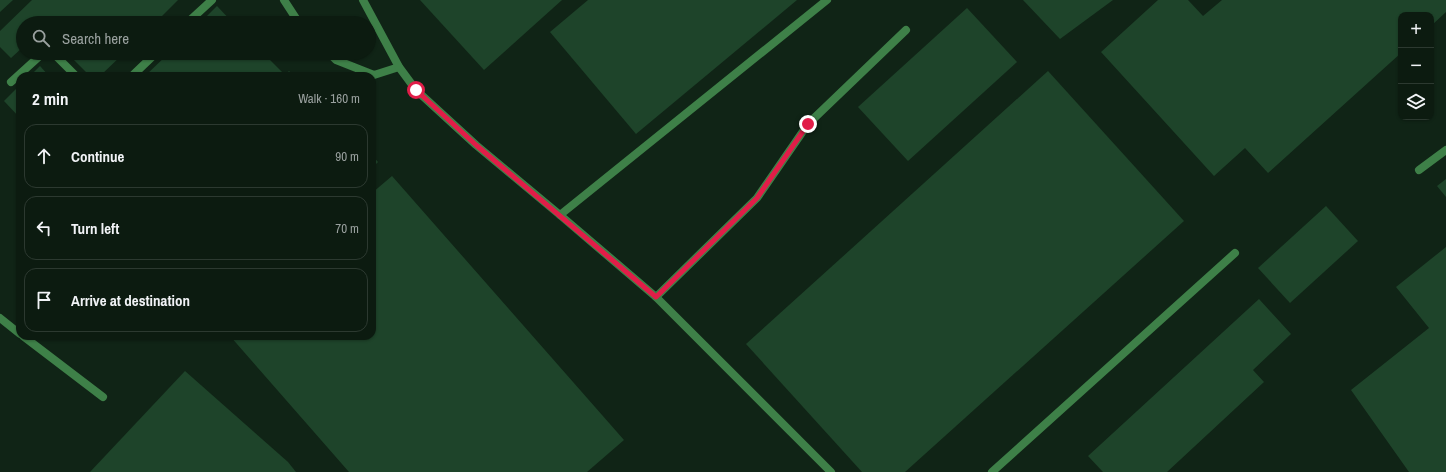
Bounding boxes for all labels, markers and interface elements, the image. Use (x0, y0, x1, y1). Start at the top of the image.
map controls (1398, 12, 1434, 120)
button: + (1398, 12, 1434, 48)
search box (16, 16, 376, 60)
icon: search (30, 27, 52, 49)
text: Search here (62, 28, 129, 49)
button: − (1398, 48, 1434, 84)
route start (407, 81, 425, 99)
button: layers (1398, 84, 1434, 120)
text: 2 min (32, 87, 68, 110)
text: Walk · 160 m (298, 90, 360, 107)
route end (799, 115, 817, 133)
icon: ahead (33, 145, 55, 167)
text: Continue (71, 146, 124, 167)
text: 90 m (335, 148, 359, 165)
icon: left (33, 217, 55, 239)
text: Turn left (71, 218, 119, 239)
text: 70 m (335, 220, 359, 237)
icon: arrive (33, 289, 55, 311)
text: Arrive at destination (71, 290, 190, 311)

